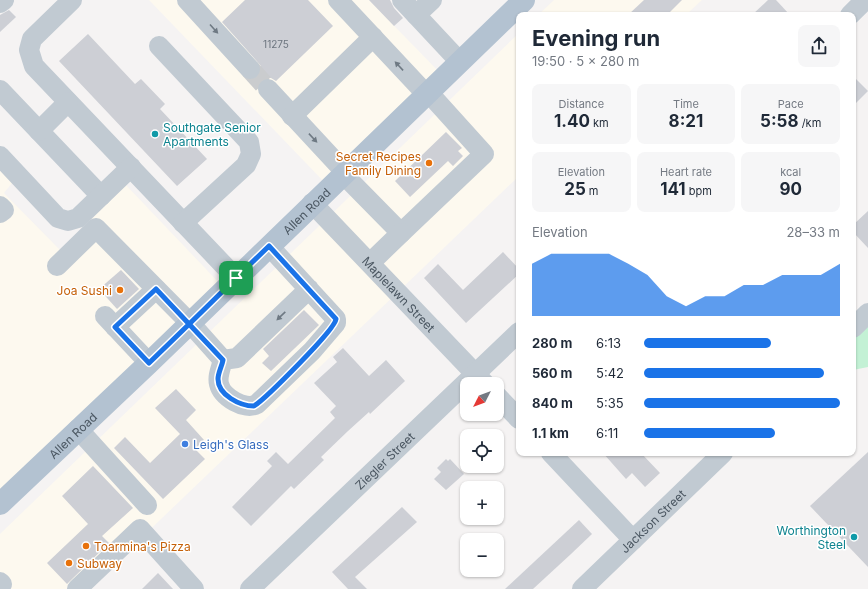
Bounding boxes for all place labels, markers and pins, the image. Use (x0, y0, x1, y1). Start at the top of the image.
place label: Southgate Senior Apartments (163, 120, 261, 149)
marker: Southgate Senior Apartments (150, 129, 160, 139)
place label: Secret Recipes Family Dining (336, 149, 421, 178)
marker: Secret Recipes Family Dining (424, 158, 434, 168)
pin (219, 261, 253, 295)
place label: Joa Sushi (57, 283, 112, 298)
marker: Joa Sushi (115, 285, 125, 295)
place label: Leigh's Glass (193, 437, 269, 452)
marker: Leigh's Glass (180, 439, 190, 449)
place label: Worthington Steel (776, 523, 846, 552)
marker: Worthington Steel (849, 532, 859, 542)
place label: Toarmina's Pizza (94, 539, 191, 554)
marker: Toarmina's Pizza (81, 541, 91, 551)
place label: Subway (77, 556, 122, 571)
marker: Subway (64, 558, 74, 568)

